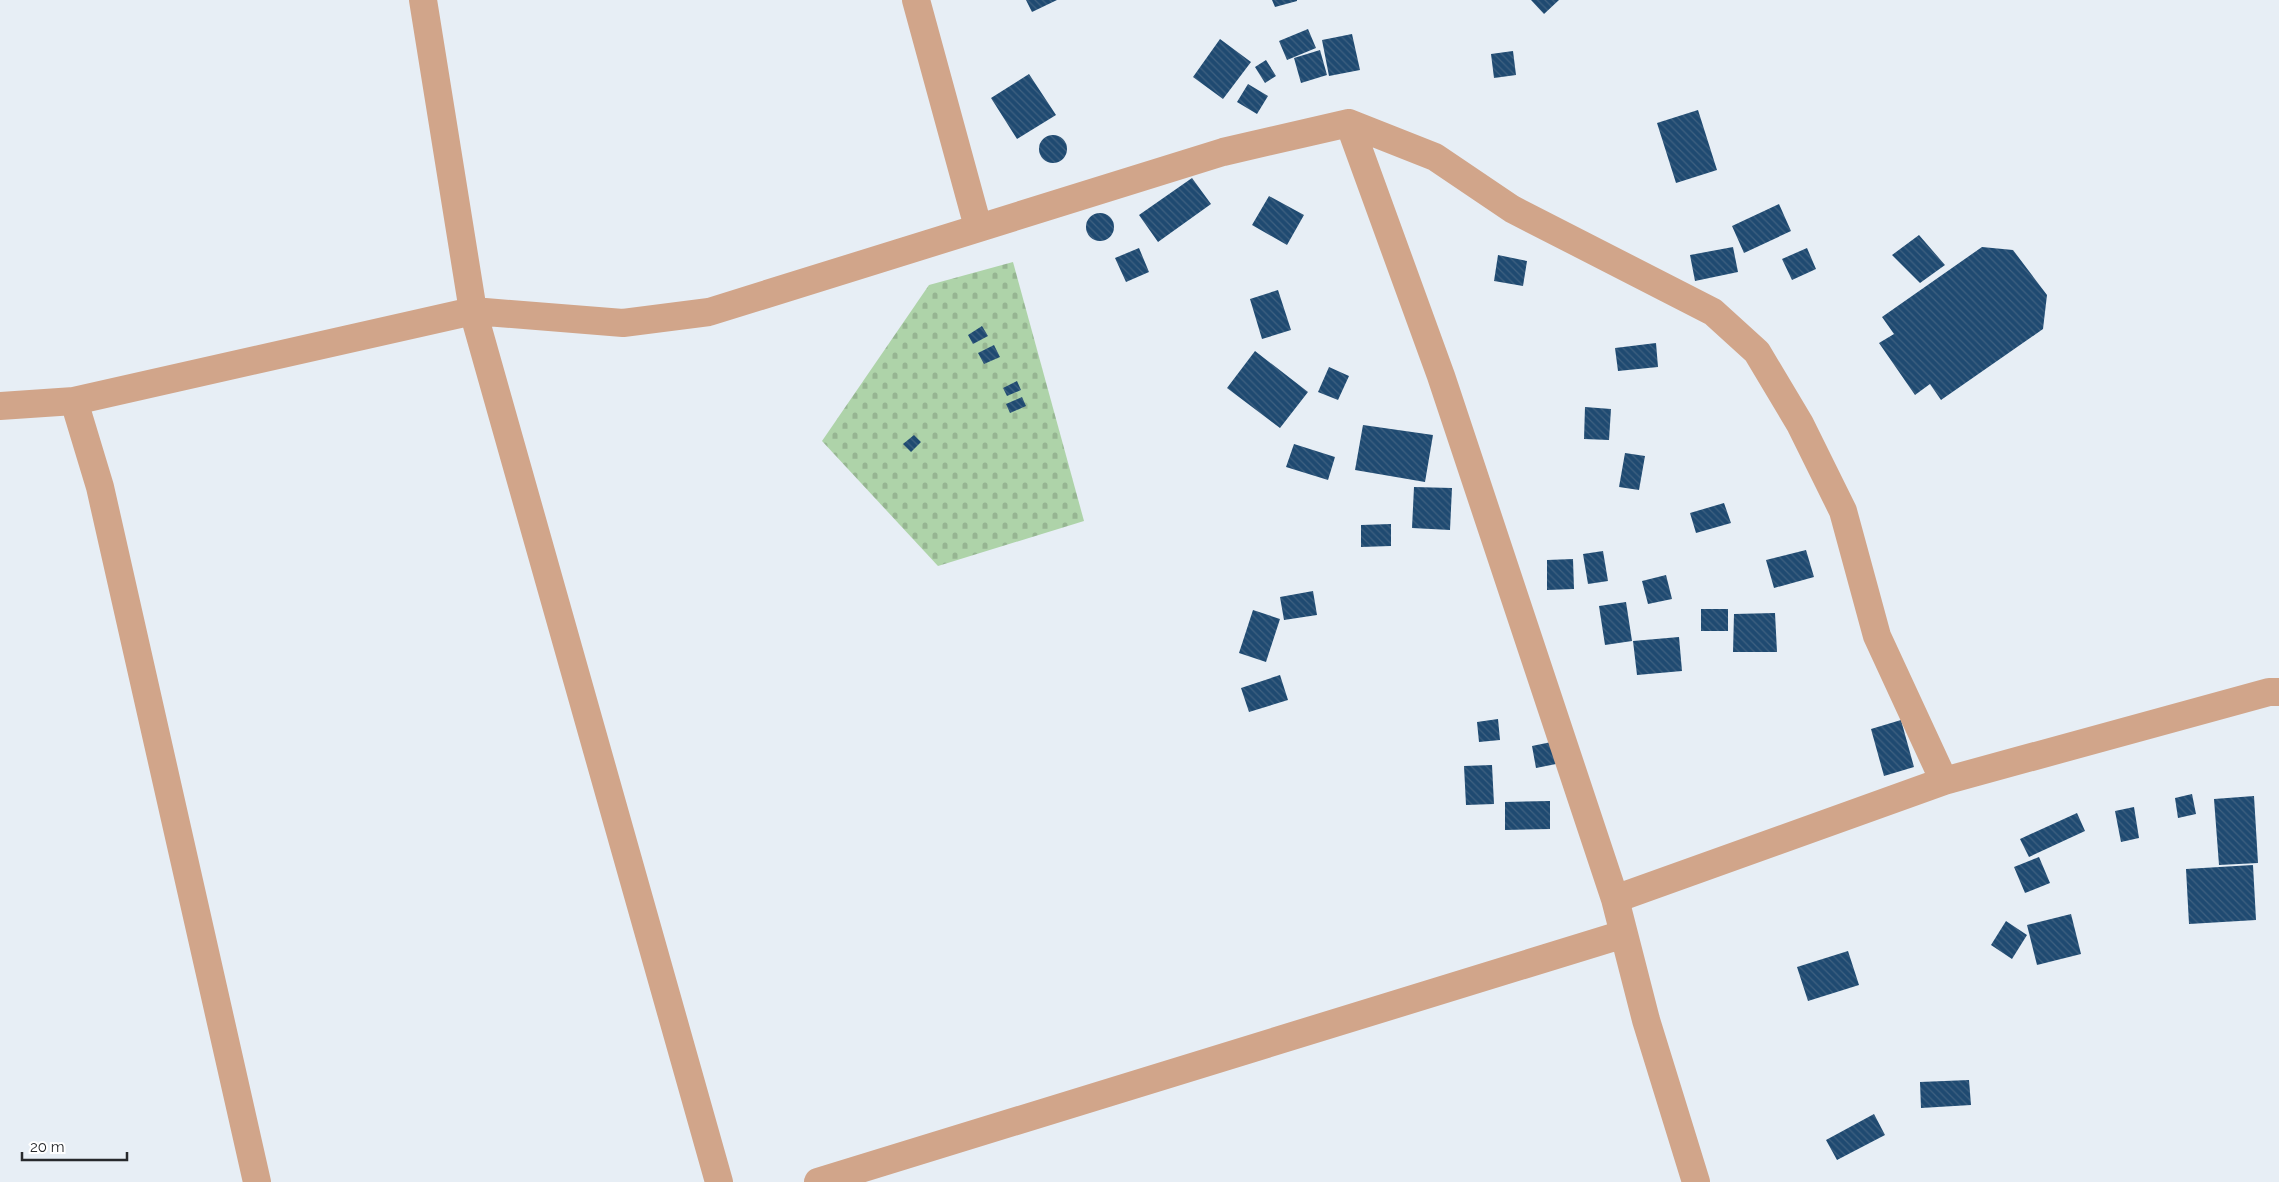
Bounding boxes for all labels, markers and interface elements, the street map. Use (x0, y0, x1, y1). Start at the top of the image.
scale bar (22, 1130, 128, 1162)
text: 20 m (30, 1138, 65, 1156)

